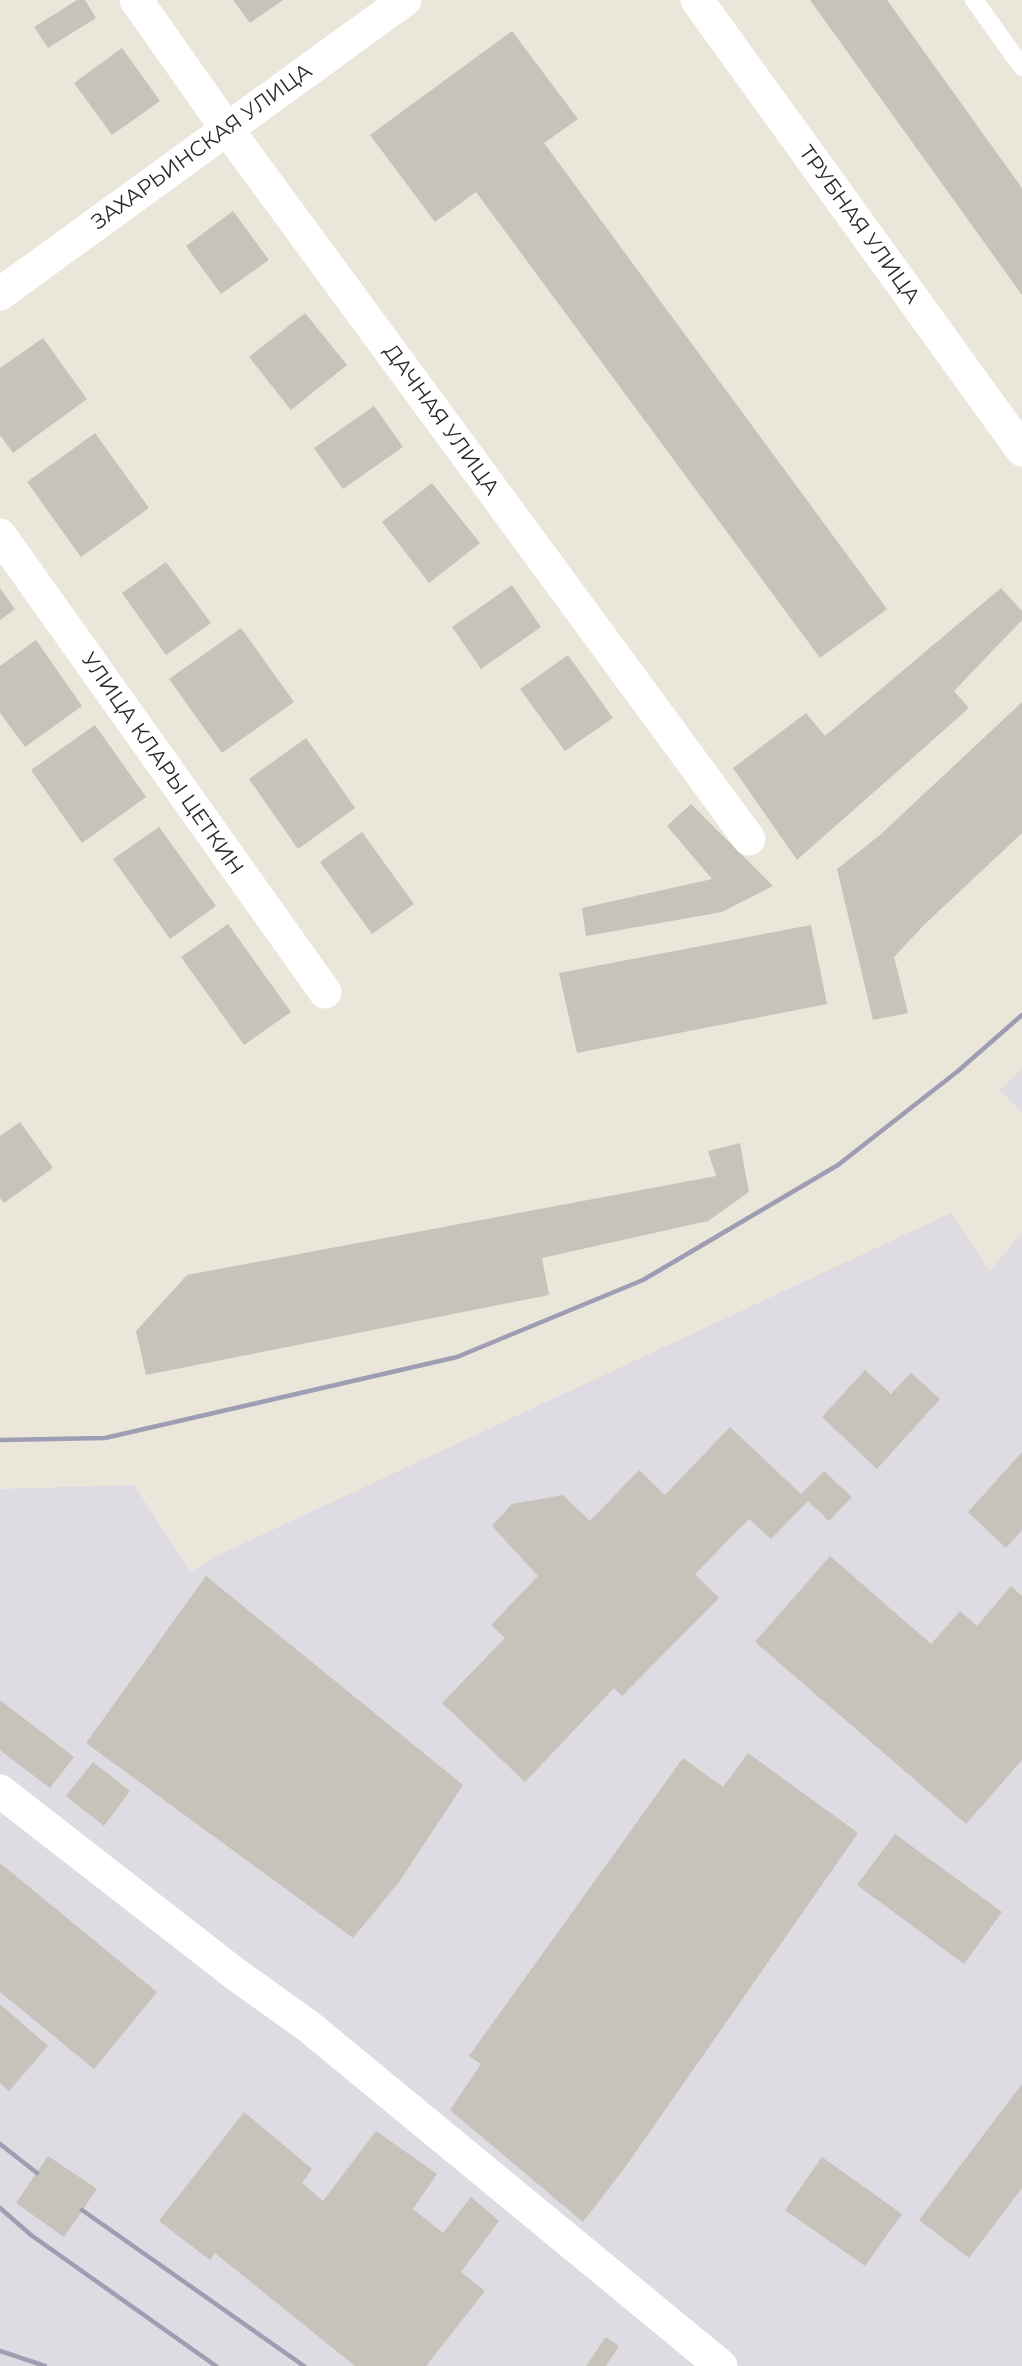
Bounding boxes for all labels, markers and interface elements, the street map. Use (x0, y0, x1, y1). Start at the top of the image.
street label: ЗАХАРЬИНСКАЯ УЛИЦА (87, 59, 317, 235)
street label: ТРУБНАЯ УЛИЦА (793, 141, 925, 309)
street label: ДАЧНАЯ УЛИЦА (378, 340, 504, 500)
street label: УЛИЦА КЛАРЫ ЦЕТКИН (75, 648, 249, 880)

